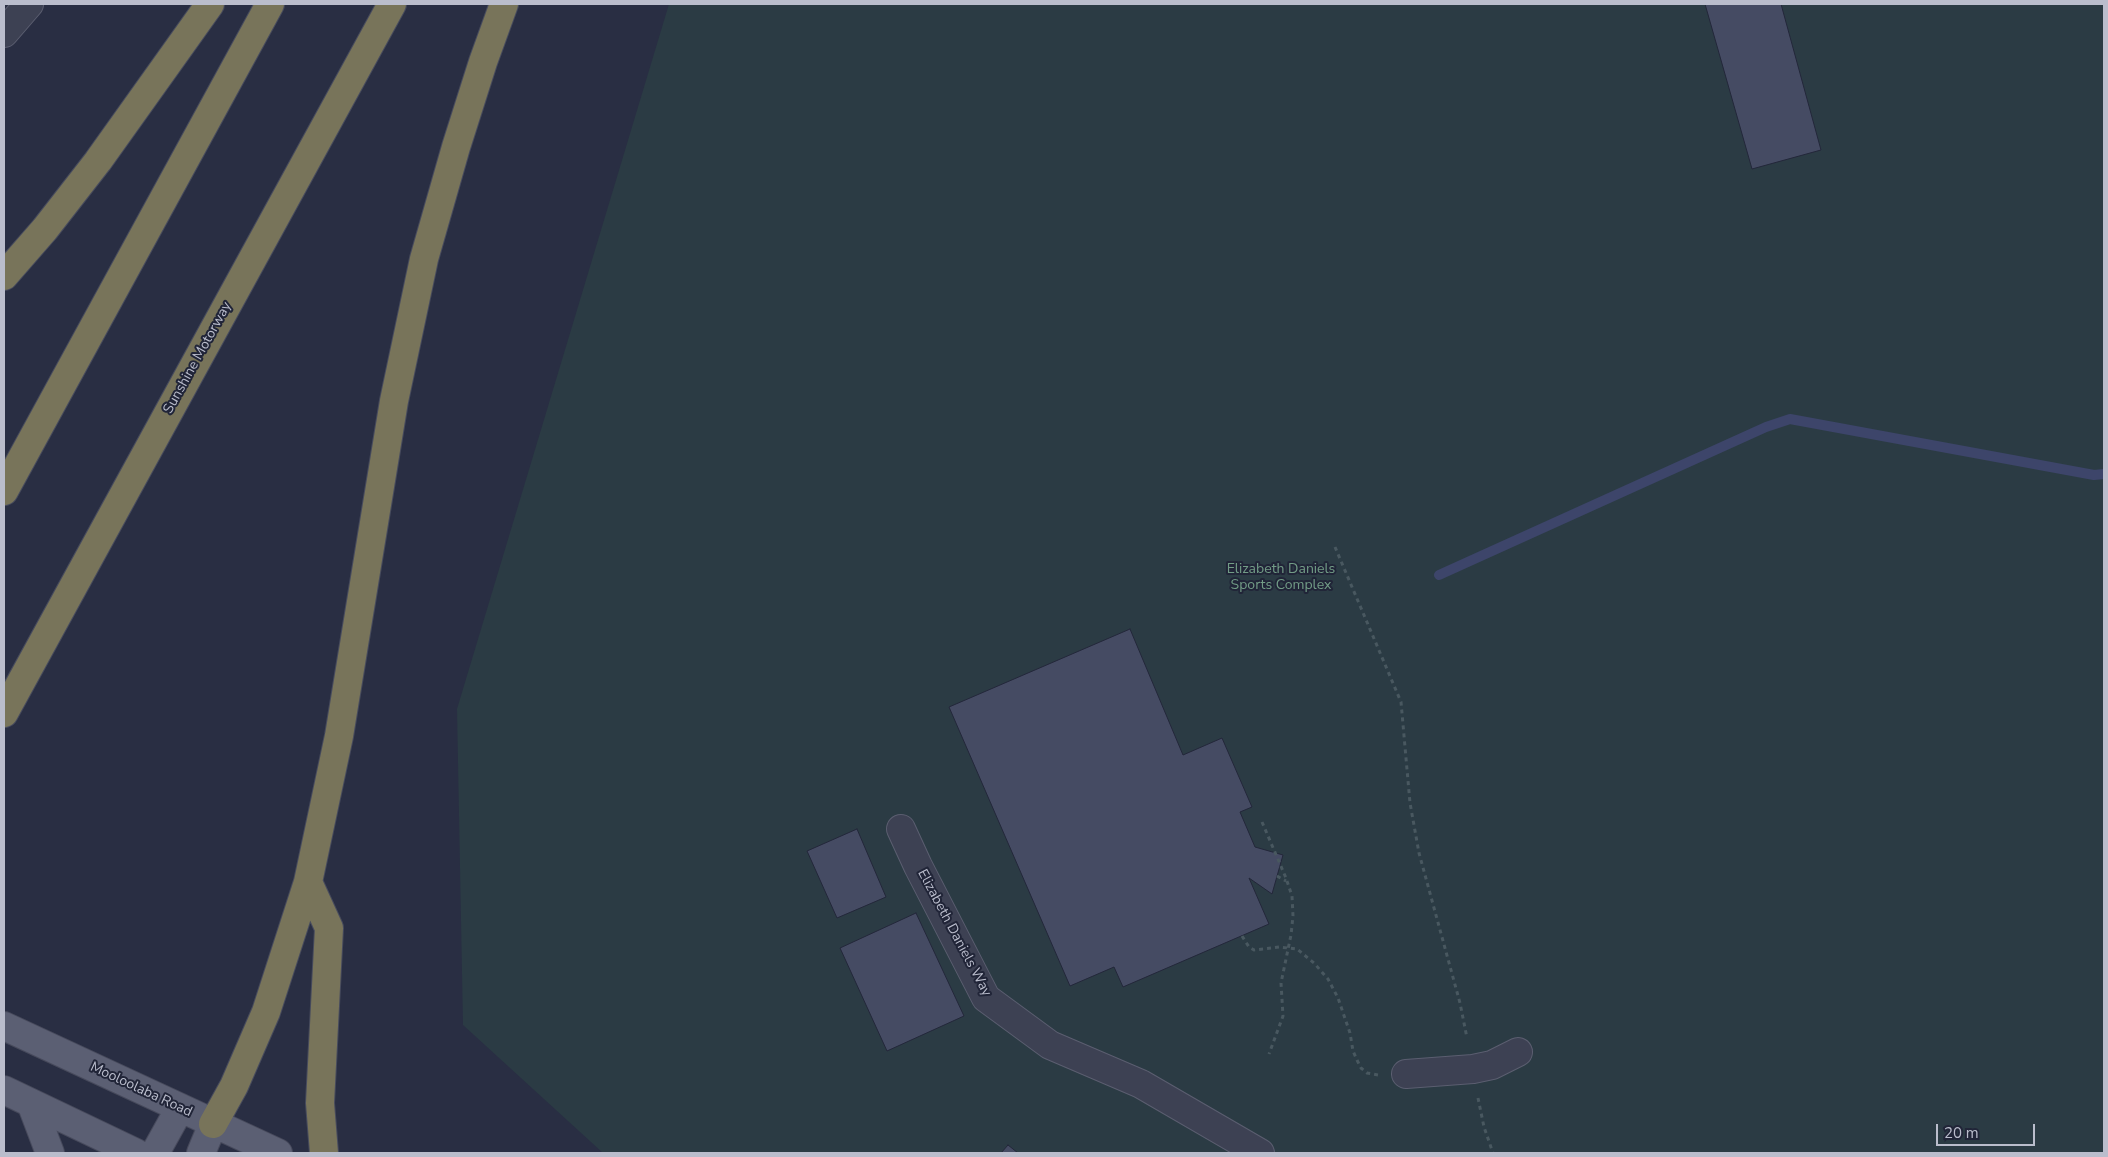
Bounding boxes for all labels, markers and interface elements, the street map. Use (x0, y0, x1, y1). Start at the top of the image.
street label: Sunshine Motorway (160, 299, 236, 417)
park label: Elizabeth Daniels Sports Complex (1227, 562, 1335, 594)
street label: Elizabeth Daniels Way (913, 867, 995, 999)
street label: Mooloolaba Road (87, 1059, 195, 1121)
scale bar (1938, 1114, 2037, 1146)
text: 20 m (1944, 1123, 1979, 1143)

